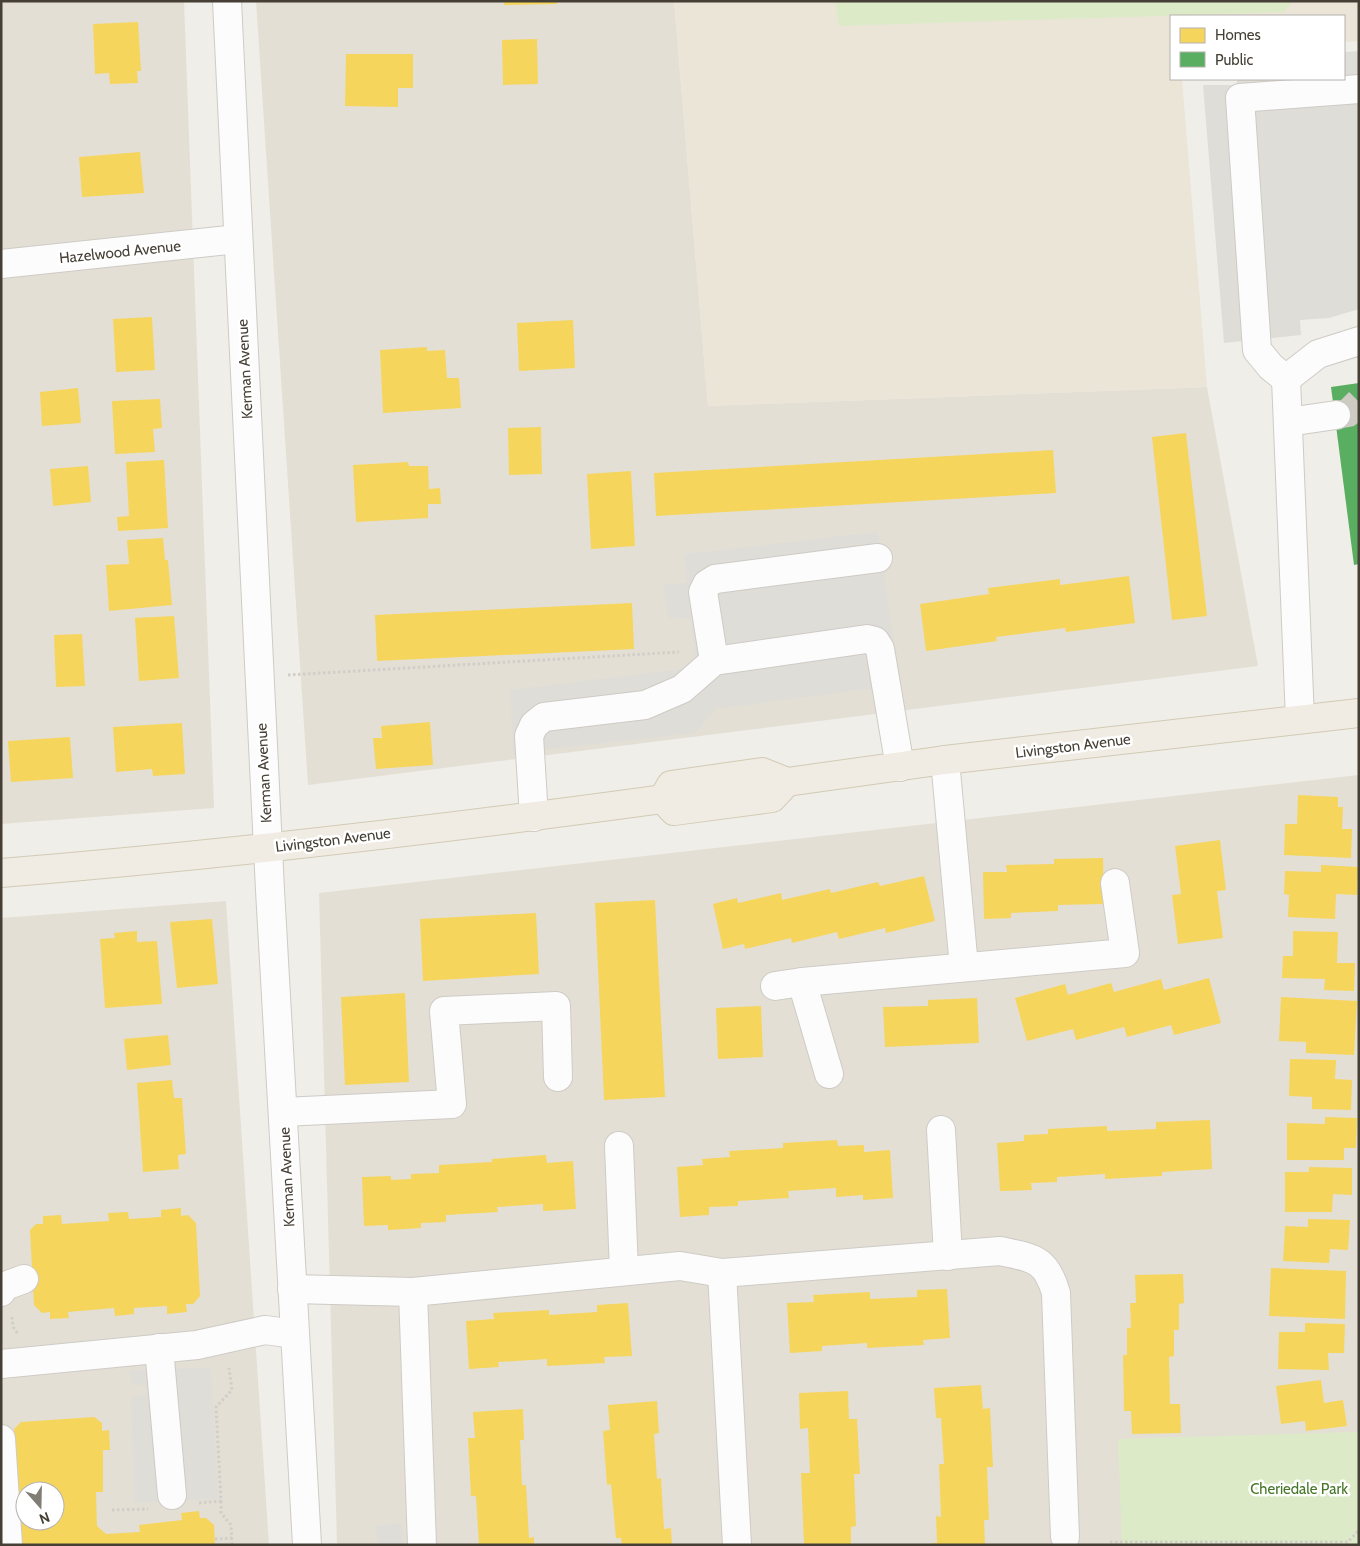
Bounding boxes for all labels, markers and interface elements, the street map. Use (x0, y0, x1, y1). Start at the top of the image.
legend (1170, 15, 1345, 80)
text: Homes (1215, 26, 1261, 44)
text: Public (1215, 51, 1253, 69)
street label: Hazelwood Avenue (58, 237, 182, 267)
street label: Kerman Avenue (233, 318, 257, 419)
street label: Kerman Avenue (252, 722, 276, 823)
street label: Livingston Avenue (1014, 730, 1132, 762)
street label: Livingston Avenue (274, 824, 392, 856)
street label: Kerman Avenue (275, 1126, 299, 1227)
park label: Cheriedale Park (1250, 1480, 1348, 1498)
north arrow (15, 1481, 65, 1531)
text: N (37, 1508, 52, 1528)

